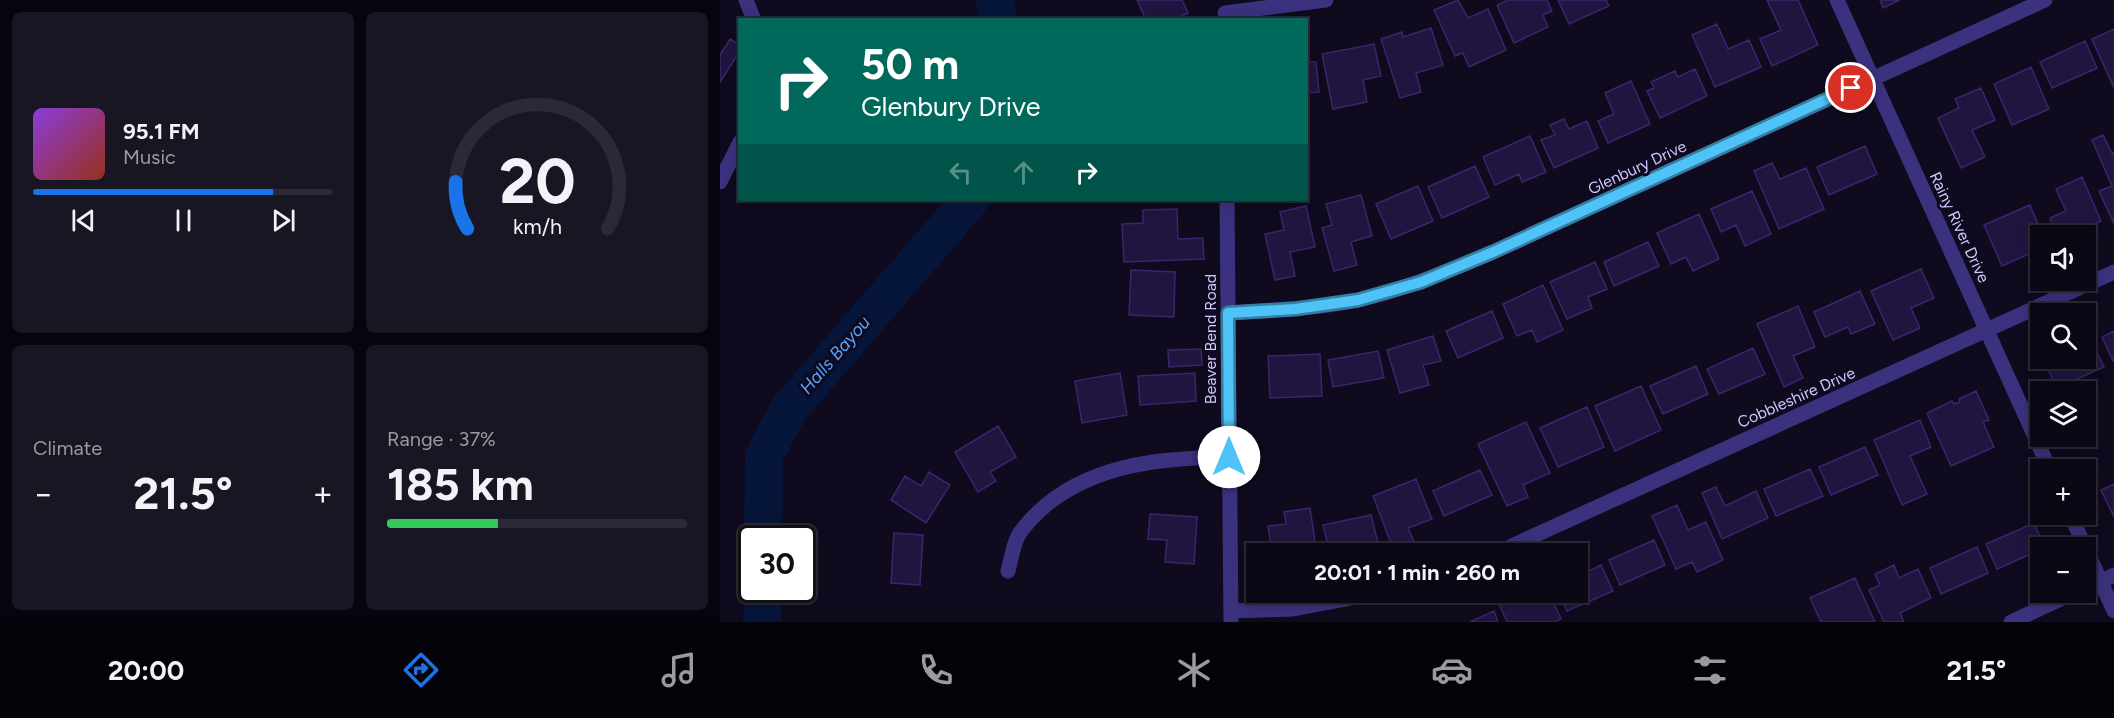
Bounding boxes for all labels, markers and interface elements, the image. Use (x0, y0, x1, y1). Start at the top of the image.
text: 50 m (861, 39, 959, 90)
icon: right (762, 42, 840, 120)
pin (1825, 62, 1876, 113)
icon: arrive (1834, 71, 1867, 104)
text: Glenbury Drive (861, 90, 1041, 123)
text: 95.1 FM (123, 118, 200, 145)
street label: Glenbury Drive (1585, 136, 1690, 199)
text: Music (123, 145, 176, 169)
text: 20 (499, 145, 575, 220)
icon: left (944, 156, 977, 189)
icon: ahead (1007, 156, 1040, 189)
icon: right (1070, 156, 1103, 189)
street label: Rainy River Drive (1926, 169, 1994, 286)
icon: previous (67, 204, 100, 237)
icon: pause (167, 204, 200, 237)
icon: next (267, 204, 300, 237)
text: km/h (513, 215, 561, 240)
map controls (2030, 225, 2096, 603)
button: sound (2030, 225, 2096, 291)
street label: Beaver Bend Road (1201, 274, 1220, 404)
button: search (2030, 303, 2096, 369)
water label: Halls Bayou (795, 311, 875, 399)
street label: Cobbleshire Drive (1734, 363, 1858, 432)
button: layers (2030, 381, 2096, 447)
position arrow (1197, 425, 1261, 489)
text: Range · 37% (387, 427, 496, 451)
text: Climate (33, 436, 102, 460)
text: 185 km (387, 457, 534, 511)
button: + (2030, 459, 2096, 525)
text: 21.5° (133, 466, 233, 520)
text: − (33, 474, 54, 513)
text: + (312, 474, 333, 513)
speed limit sign: 30 (738, 525, 816, 603)
button: − (2030, 537, 2096, 603)
text: 20:01 · 1 min · 260 m (1314, 559, 1520, 586)
icon: directions (400, 649, 442, 691)
icon: music (658, 649, 700, 691)
icon: phone (915, 649, 957, 691)
icon: climate (1173, 649, 1215, 691)
icon: car (1431, 649, 1473, 691)
icon: filters (1689, 649, 1731, 691)
text: 20:00 (108, 654, 184, 687)
text: 21.5° (1946, 654, 2006, 687)

